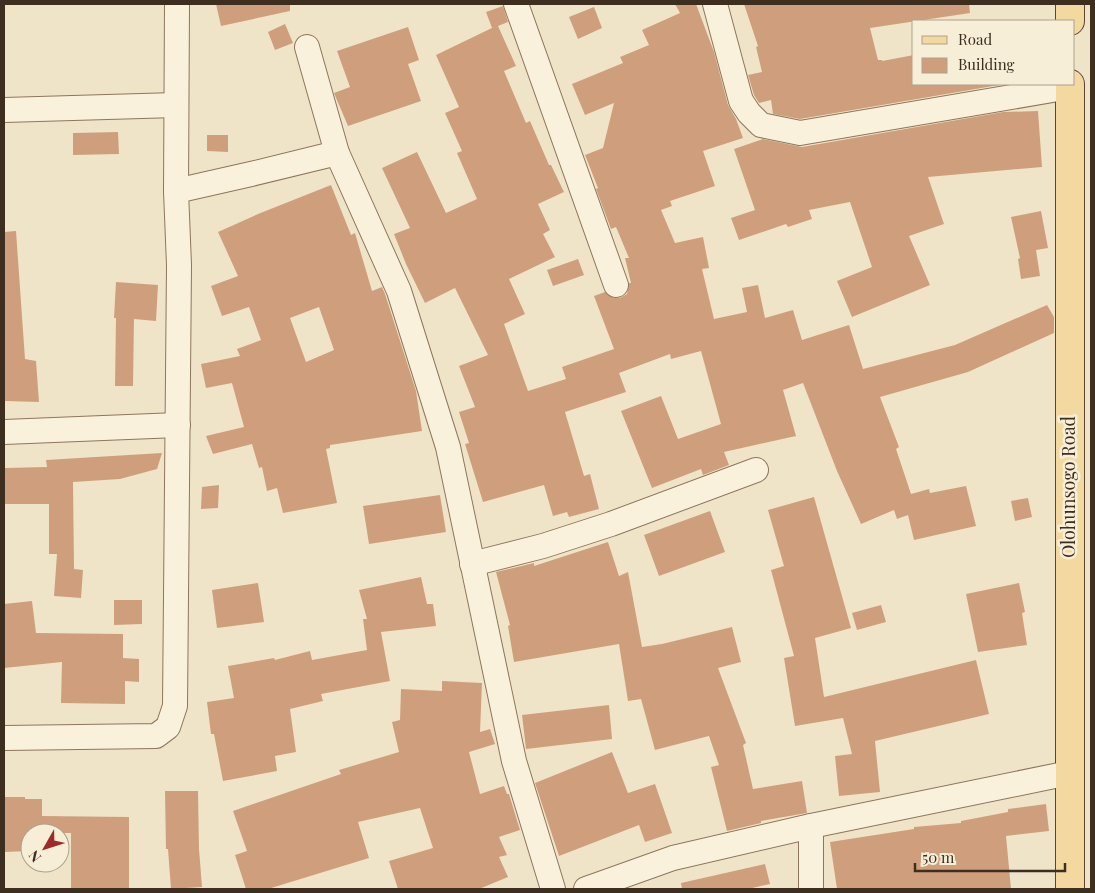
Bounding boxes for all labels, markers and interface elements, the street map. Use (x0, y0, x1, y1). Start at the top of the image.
legend (912, 20, 1075, 85)
text: Road (958, 29, 992, 49)
text: Building (958, 54, 1015, 74)
street label: Olohunsogo Road (1056, 415, 1080, 558)
north arrow (20, 823, 70, 873)
scale bar (915, 840, 1065, 872)
text: N (24, 847, 45, 866)
text: 50 m (922, 847, 955, 867)

